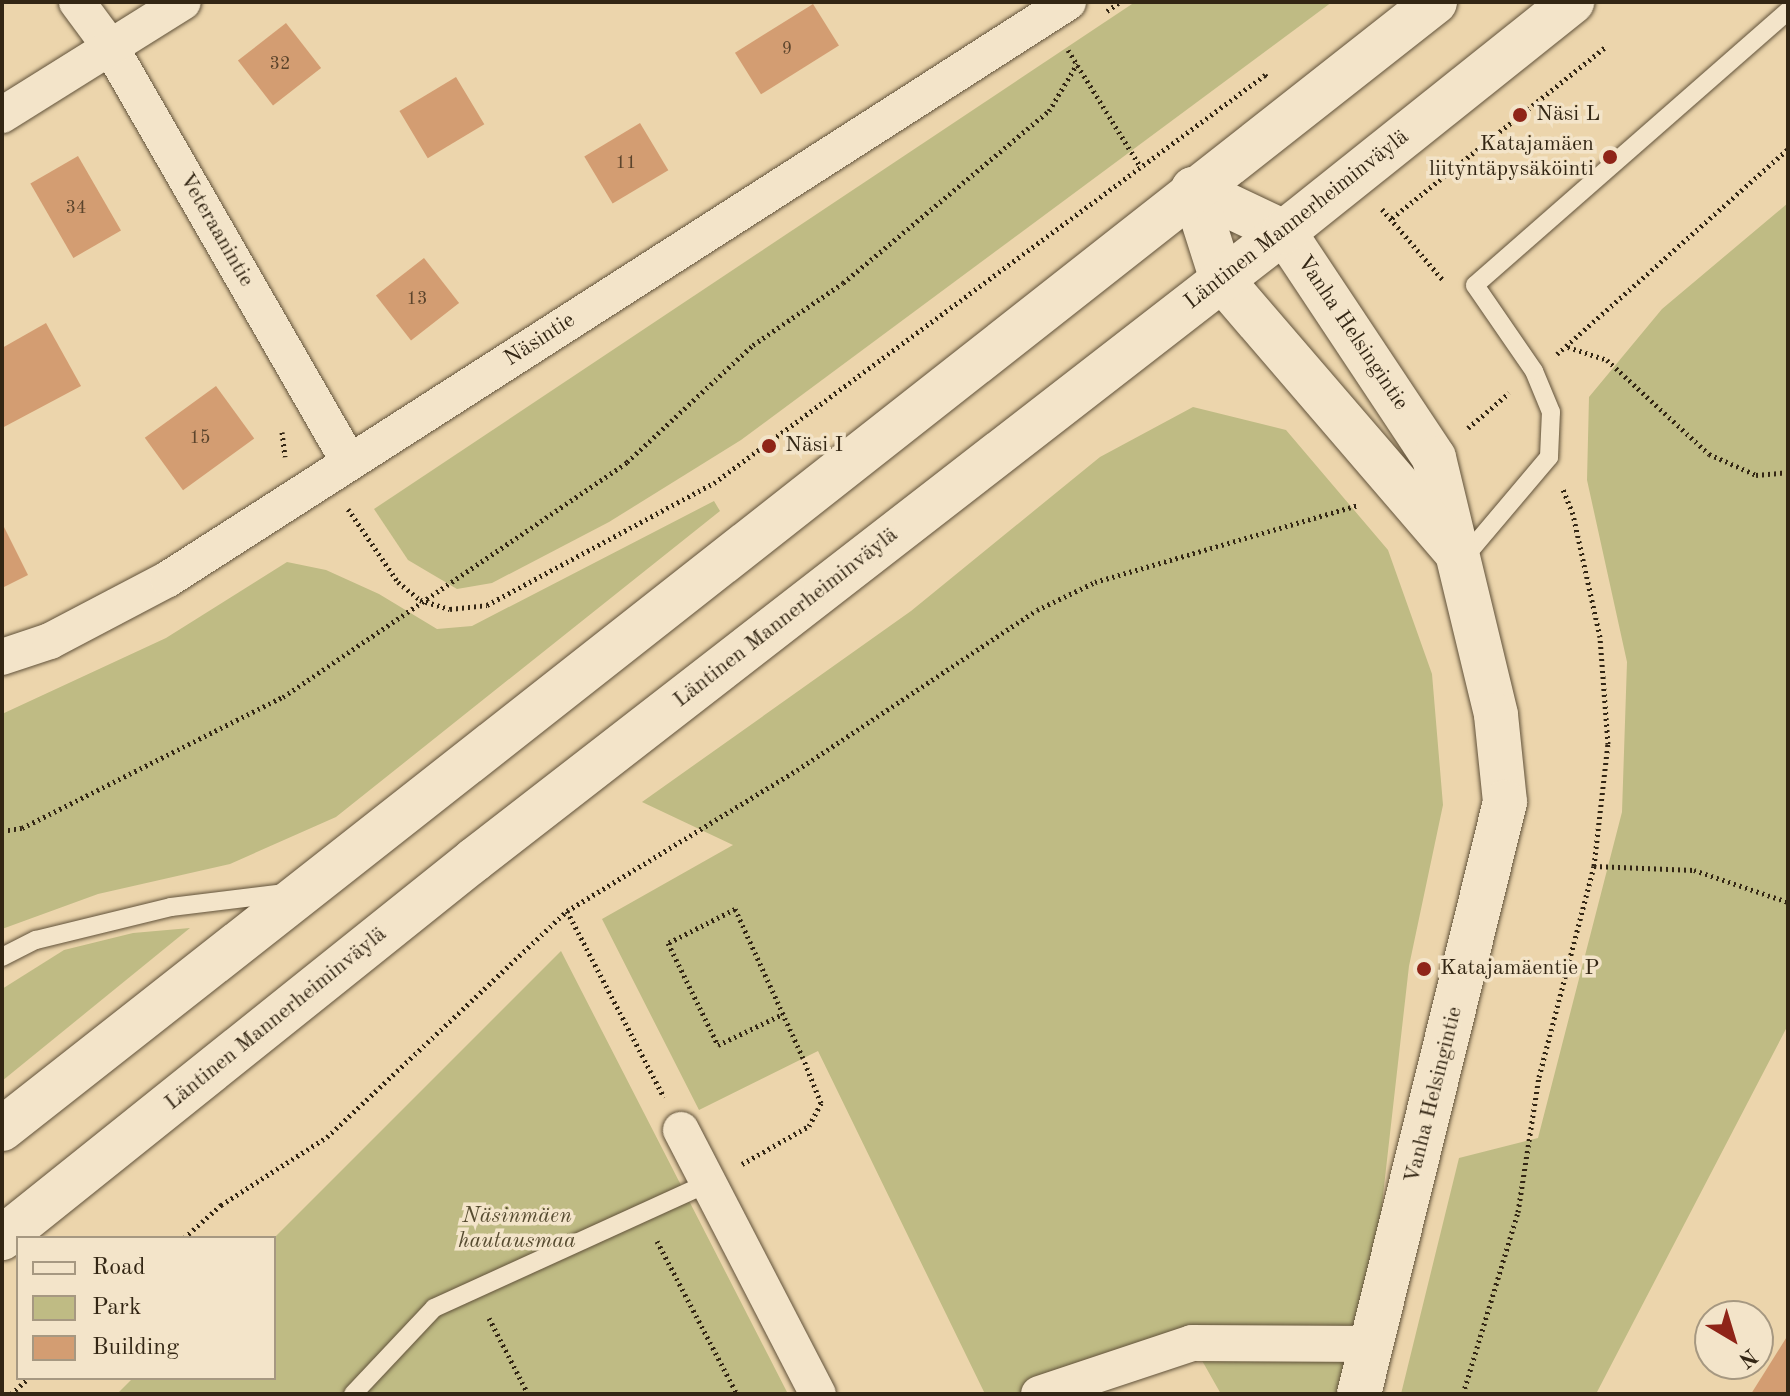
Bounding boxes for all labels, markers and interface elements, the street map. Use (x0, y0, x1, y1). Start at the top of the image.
house number: 9 (782, 38, 792, 60)
house number: 32 (270, 53, 290, 75)
place label: Näsi L (1536, 102, 1600, 128)
marker: Näsi L (1511, 106, 1529, 124)
street label: Läntinen Mannerheiminväylä (1180, 124, 1414, 316)
place label: Katajamäen liityntäpysäköinti (1429, 131, 1594, 182)
marker: Katajamäen liityntäpysäköinti (1601, 148, 1619, 166)
house number: 11 (616, 152, 636, 174)
street label: Veteraanintie (173, 168, 259, 292)
house number: 34 (66, 197, 86, 219)
street label: Vanha Helsingintie (1290, 251, 1414, 415)
house number: 13 (407, 288, 427, 310)
street label: Näsintie (500, 307, 580, 373)
house number: 15 (190, 427, 210, 449)
place label: Näsi I (785, 433, 843, 459)
marker: Näsi I (760, 437, 778, 455)
street label: Läntinen Mannerheiminväylä (669, 522, 903, 714)
street label: Läntinen Mannerheiminväylä (160, 921, 392, 1117)
place label: Katajamäentie P (1440, 956, 1599, 982)
marker: Katajamäentie P (1415, 960, 1433, 978)
street label: Vanha Helsingintie (1399, 1004, 1469, 1186)
park label: Näsinmäen hautausmaa (458, 1203, 576, 1254)
legend (16, 1236, 276, 1380)
text: Road (92, 1256, 145, 1280)
text: Park (92, 1296, 141, 1320)
north arrow (1694, 1300, 1774, 1380)
text: Building (92, 1336, 179, 1360)
text: N (1734, 1343, 1761, 1371)

